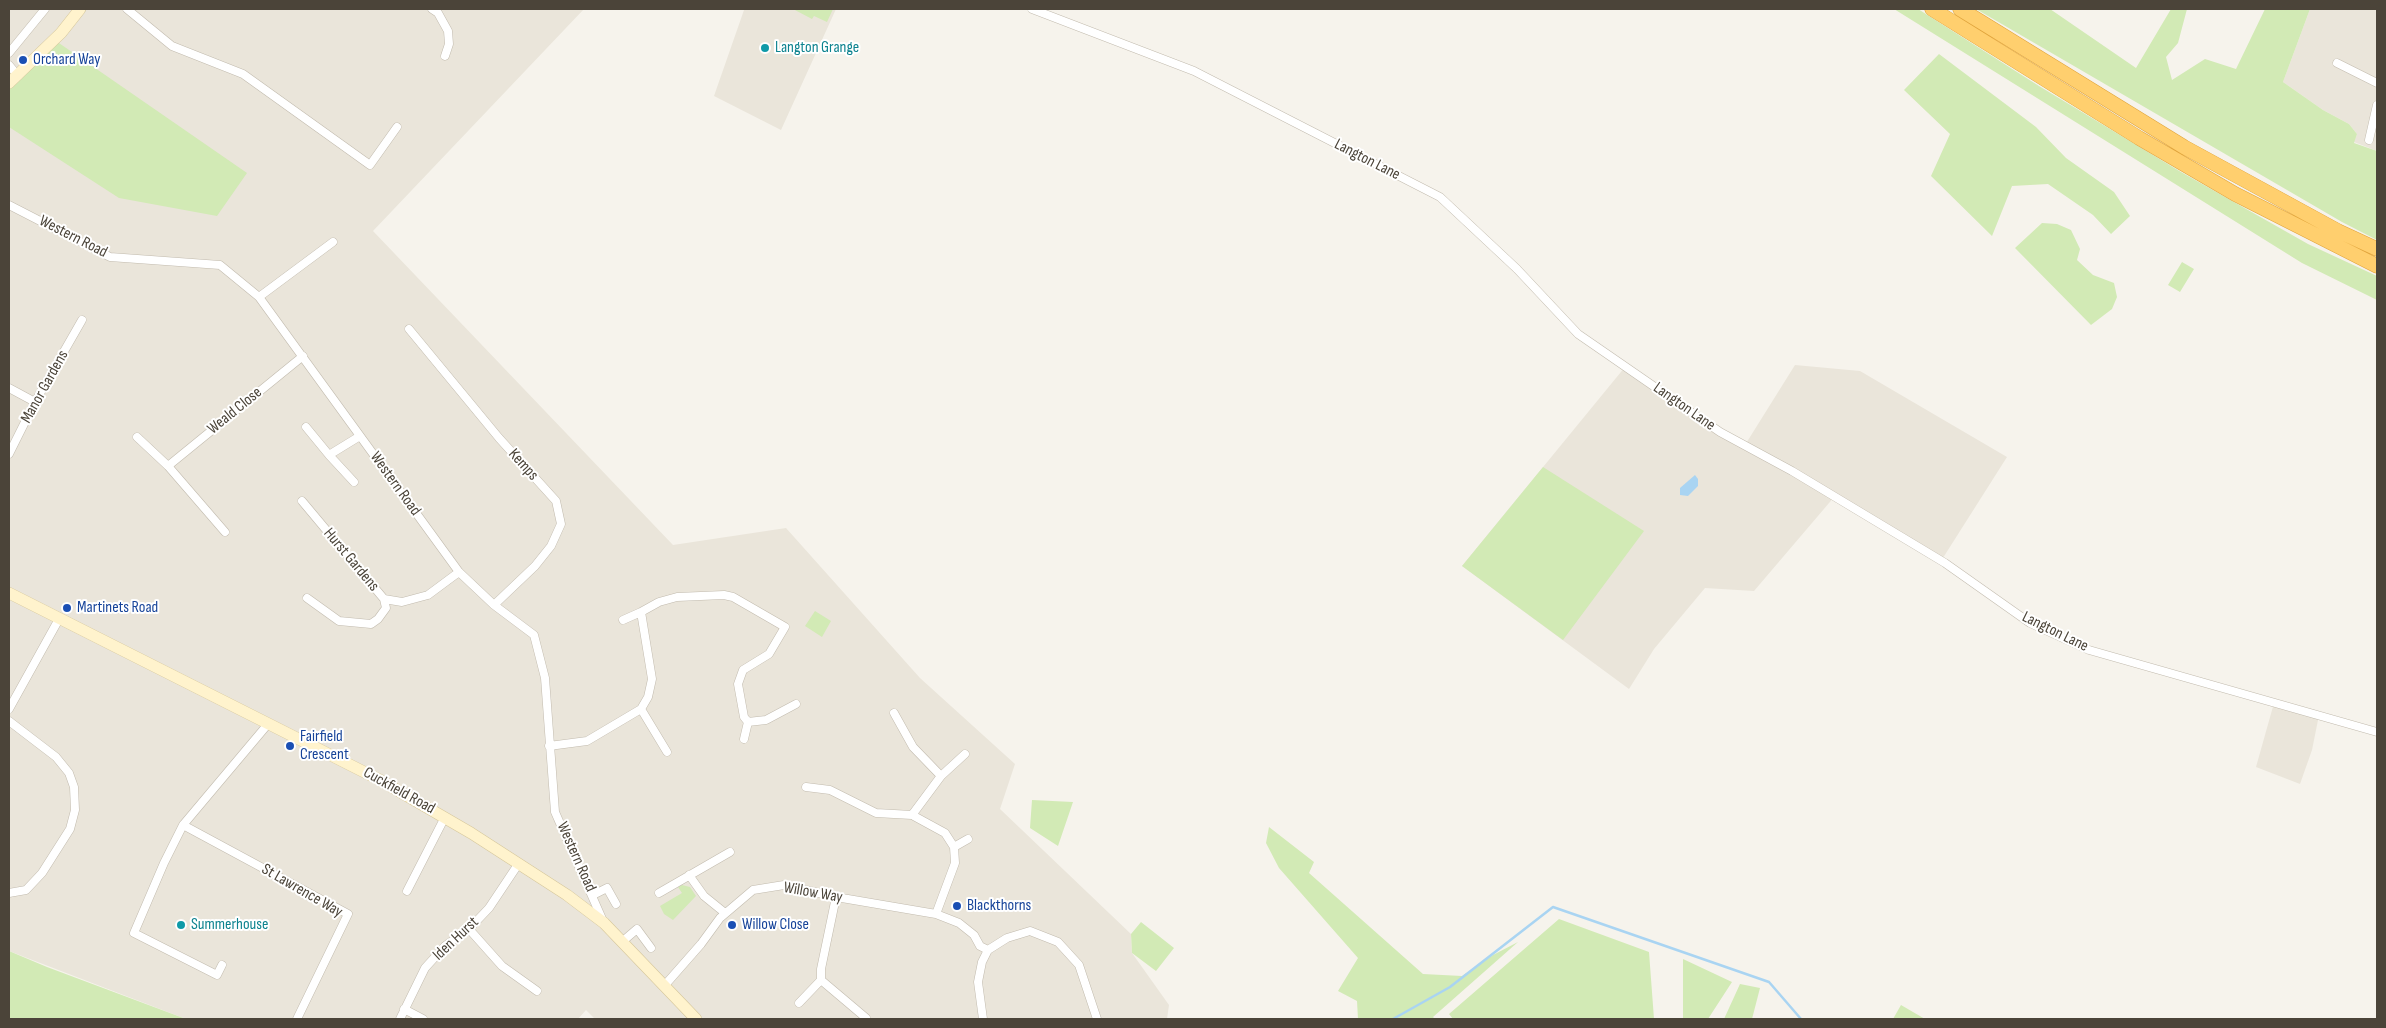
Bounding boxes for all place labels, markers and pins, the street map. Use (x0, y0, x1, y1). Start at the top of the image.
place label: Langton Grange (775, 38, 859, 58)
marker: Langton Grange (759, 42, 771, 54)
place label: Orchard Way (33, 50, 100, 70)
marker: Orchard Way (17, 54, 29, 66)
place label: Martinets Road (77, 598, 158, 618)
marker: Martinets Road (61, 602, 73, 614)
place label: Fairfield Crescent (300, 727, 349, 765)
marker: Fairfield Crescent (284, 740, 296, 752)
place label: Blackthorns (967, 896, 1031, 916)
marker: Blackthorns (951, 900, 963, 912)
place label: Summerhouse (191, 915, 268, 935)
place label: Willow Close (742, 915, 809, 935)
marker: Summerhouse (175, 919, 187, 931)
marker: Willow Close (726, 919, 738, 931)

